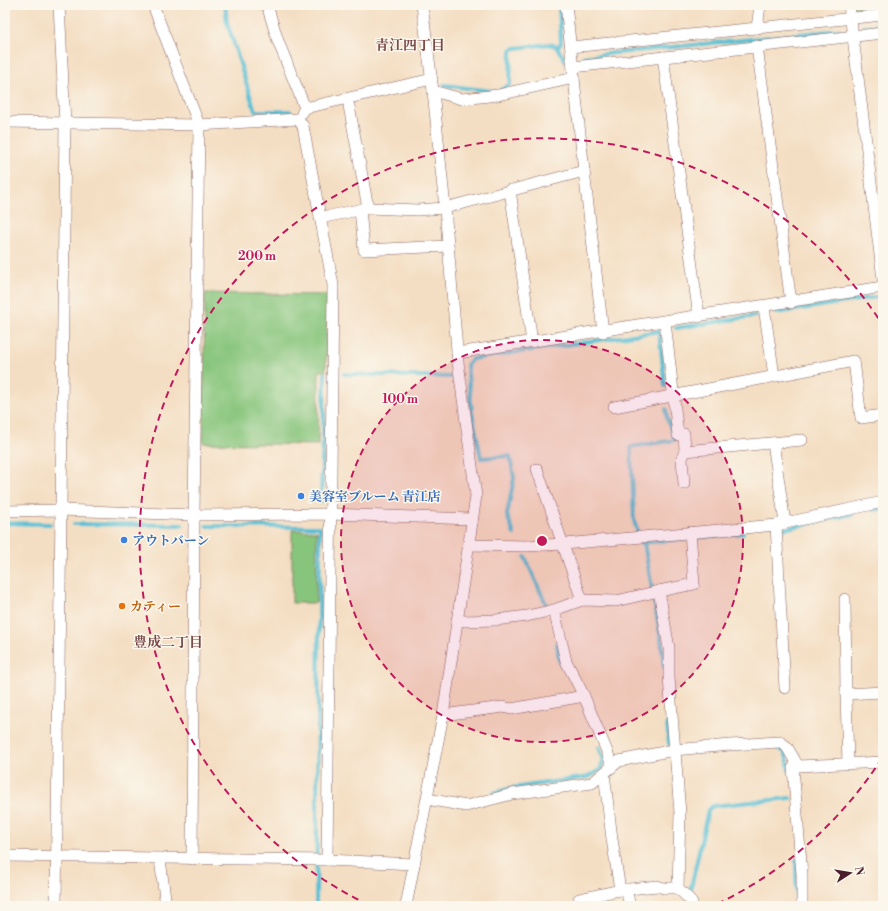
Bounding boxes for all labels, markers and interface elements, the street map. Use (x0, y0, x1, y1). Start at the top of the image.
district label: 青江四丁目 (375, 37, 445, 55)
text: 200 m (238, 249, 276, 264)
text: 100 m (382, 392, 418, 407)
place label: 美容室ブルーム 青江店 (309, 489, 441, 505)
marker: 美容室ブルーム 青江店 (296, 491, 306, 501)
place label: アウトバーン (132, 533, 209, 549)
centre of rings (535, 534, 549, 548)
marker: アウトバーン (119, 535, 129, 545)
place label: カティー (130, 599, 181, 615)
marker: カティー (117, 601, 127, 611)
district label: 豊成二丁目 (133, 634, 203, 652)
north arrow (830, 853, 870, 893)
text: N (851, 865, 867, 877)

